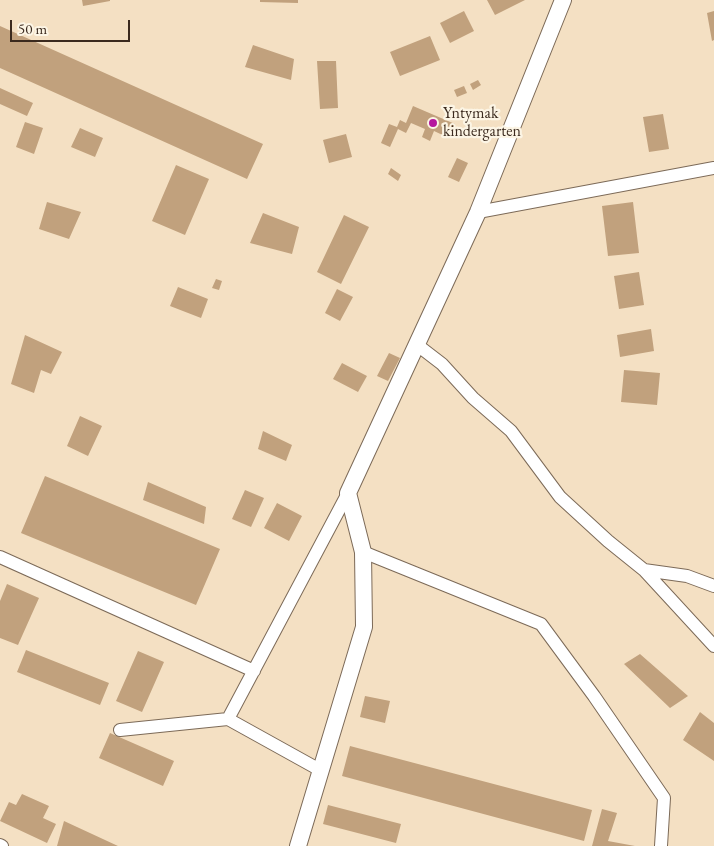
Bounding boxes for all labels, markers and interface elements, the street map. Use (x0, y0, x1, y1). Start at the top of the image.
scale bar (12, 10, 132, 42)
text: 50 m (18, 19, 47, 38)
place label: Yntymak kindergarten (443, 104, 521, 142)
marker: Yntymak kindergarten (427, 117, 439, 129)

